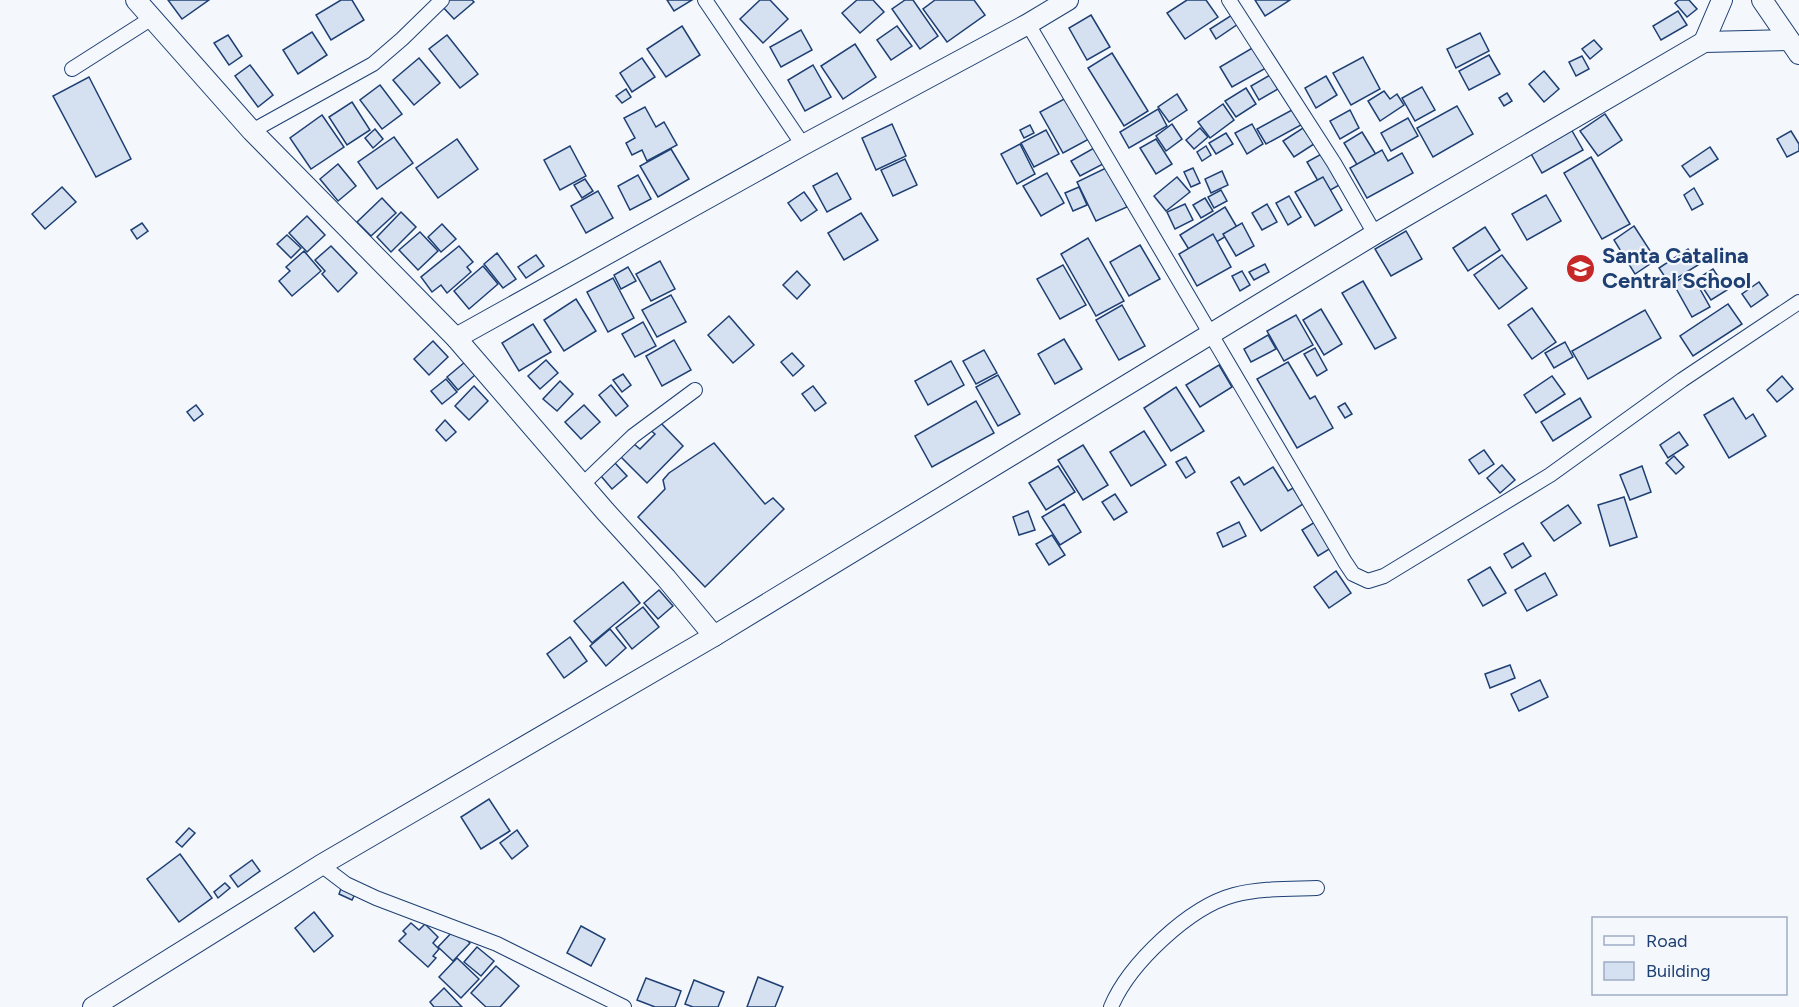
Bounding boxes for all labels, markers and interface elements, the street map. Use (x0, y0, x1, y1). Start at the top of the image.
place label: Santa Catalina Central School (1602, 242, 1751, 294)
school or university icon: Santa Catalina Central School (1565, 252, 1597, 284)
legend (1592, 917, 1787, 995)
text: Road (1646, 930, 1687, 952)
text: Building (1646, 960, 1711, 982)

